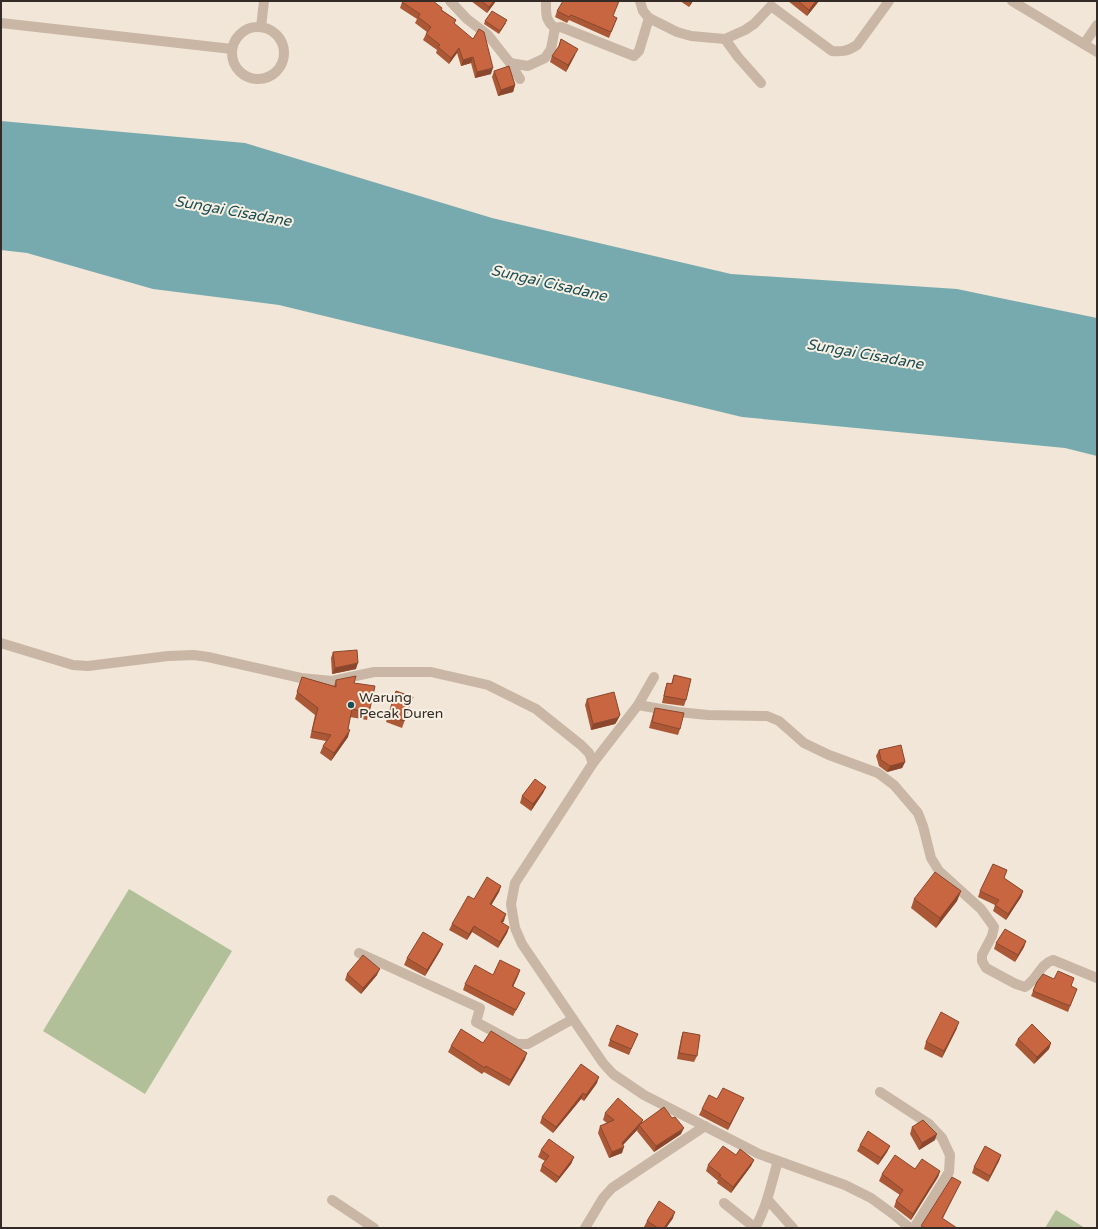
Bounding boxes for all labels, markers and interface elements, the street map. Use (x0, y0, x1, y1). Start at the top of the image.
water label: Sungai Cisadane (173, 192, 294, 230)
water label: Sungai Cisadane (489, 261, 610, 305)
water label: Sungai Cisadane (805, 335, 926, 373)
place label: Warung Pecak Duren (359, 689, 443, 722)
marker: Warung Pecak Duren (346, 700, 356, 710)

